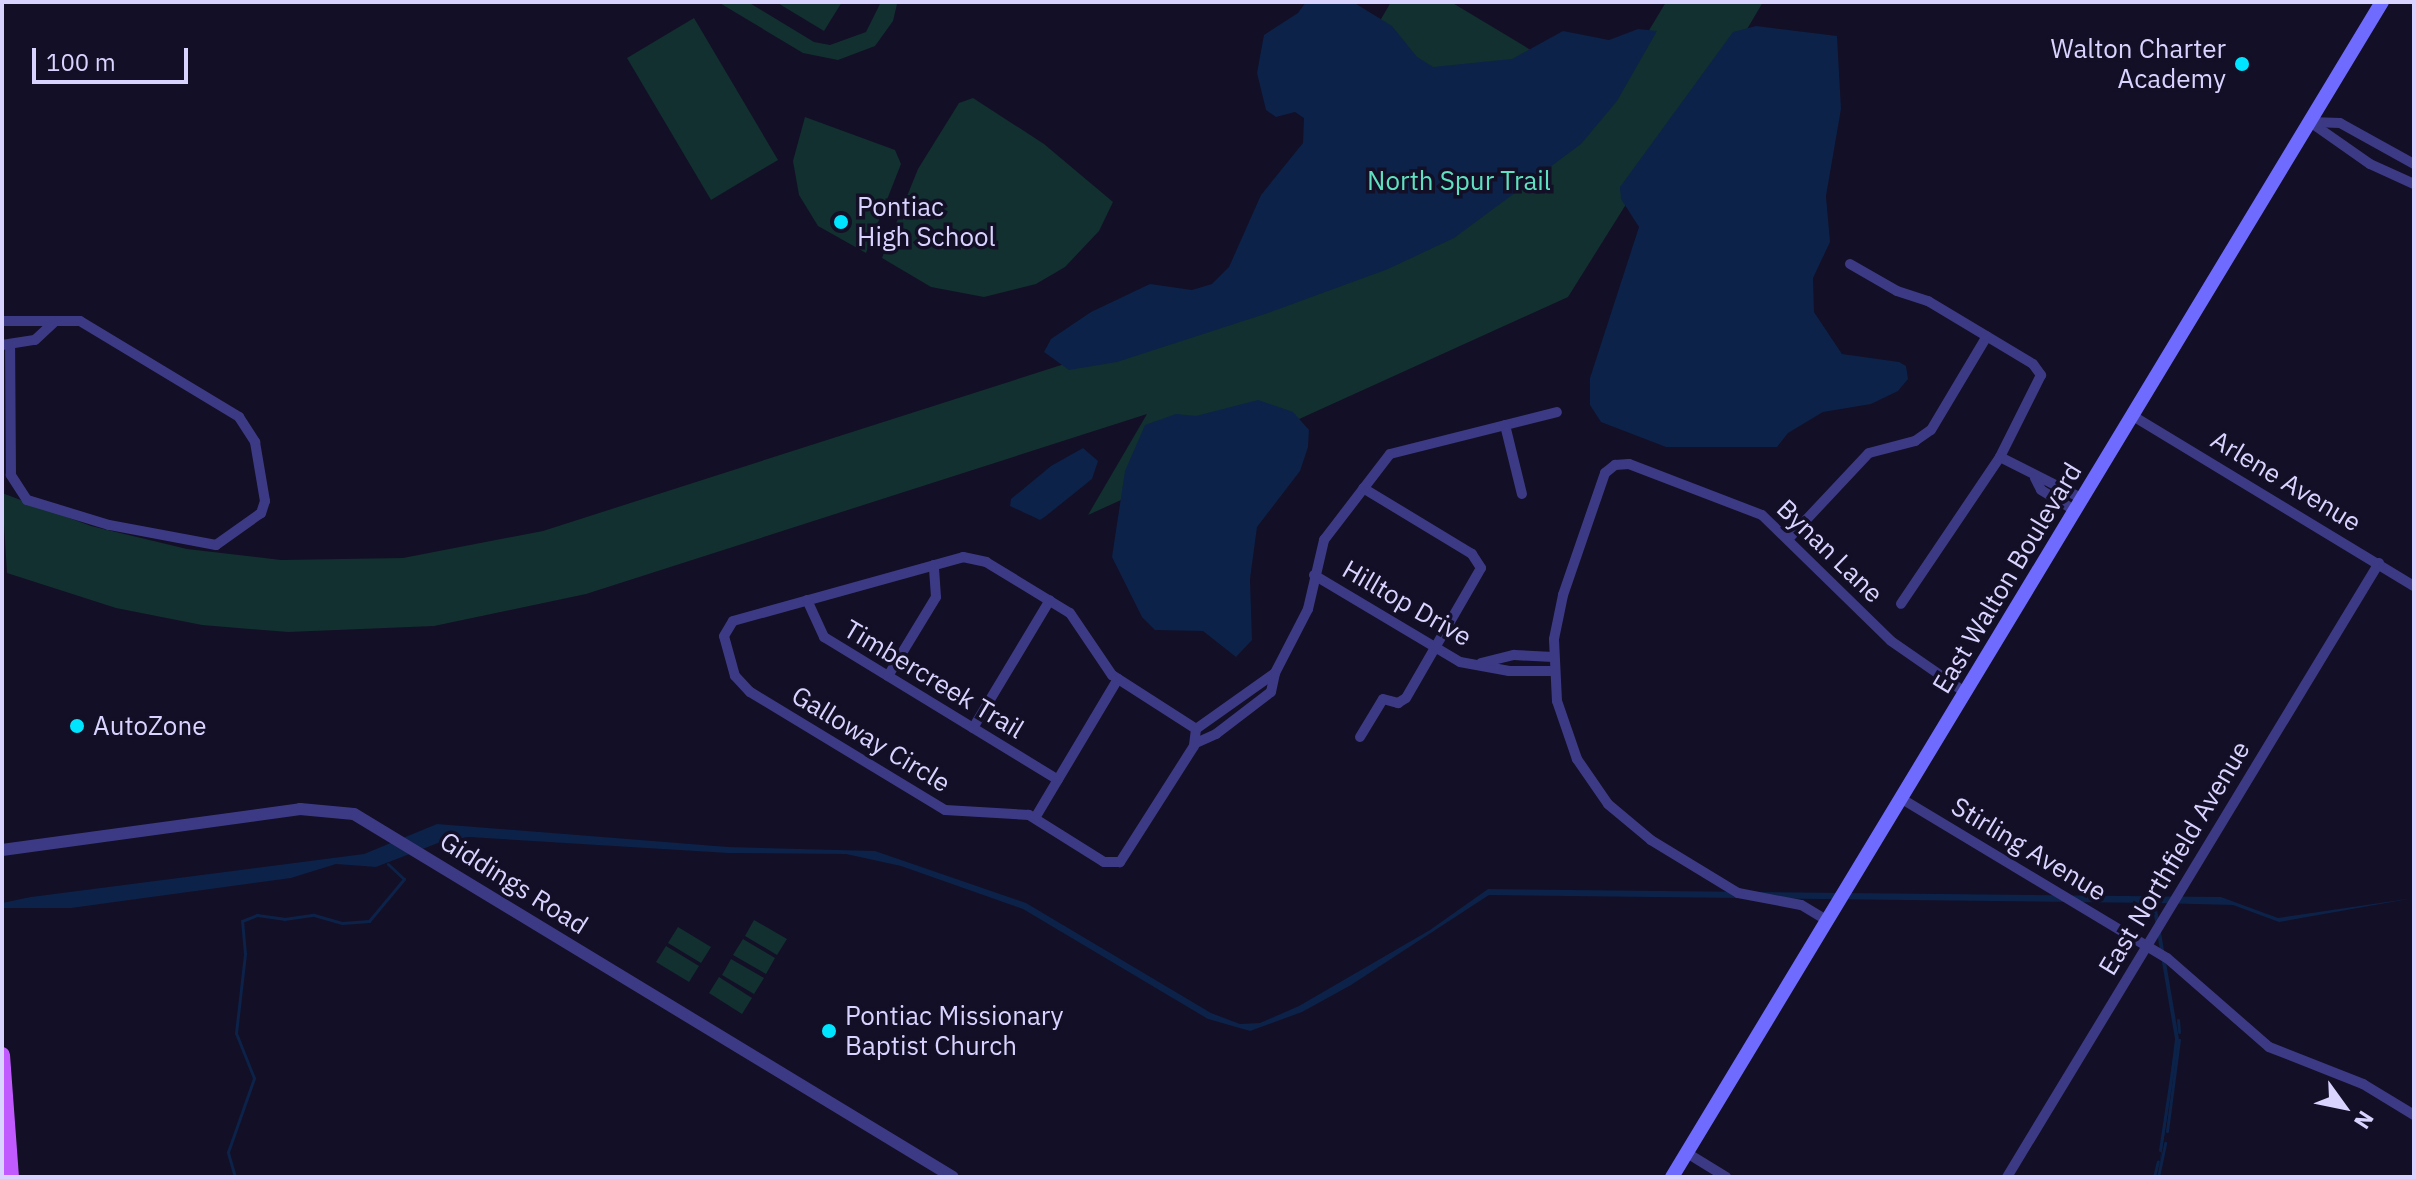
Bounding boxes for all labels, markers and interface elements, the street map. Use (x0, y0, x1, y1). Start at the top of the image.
scale bar (36, 32, 192, 82)
place label: Walton Charter Academy (2051, 33, 2226, 94)
text: 100 m (46, 46, 116, 78)
marker: Walton Charter Academy (2233, 55, 2251, 73)
park label: North Spur Trail (1367, 165, 1551, 197)
place label: Pontiac High School (857, 191, 996, 252)
marker: Pontiac High School (832, 213, 850, 231)
street label: Arlene Avenue (2205, 424, 2367, 538)
street label: East Walton Boulevard (1926, 457, 2088, 699)
street label: Bynan Lane (1771, 493, 1889, 609)
street label: Hilltop Drive (1337, 554, 1477, 652)
street label: Timbercreek Trail (838, 613, 1030, 745)
street label: Galloway Circle (786, 679, 956, 799)
place label: AutoZone (93, 710, 206, 742)
marker: AutoZone (68, 717, 86, 735)
street label: East Northfield Avenue (2092, 735, 2256, 981)
street label: Stirling Avenue (1946, 790, 2112, 908)
street label: Giddings Road (434, 825, 594, 941)
place label: Pontiac Missionary Baptist Church (845, 1000, 1064, 1062)
marker: Pontiac Missionary Baptist Church (820, 1022, 838, 1040)
north arrow (2304, 1067, 2384, 1147)
text: N (2348, 1106, 2381, 1135)

